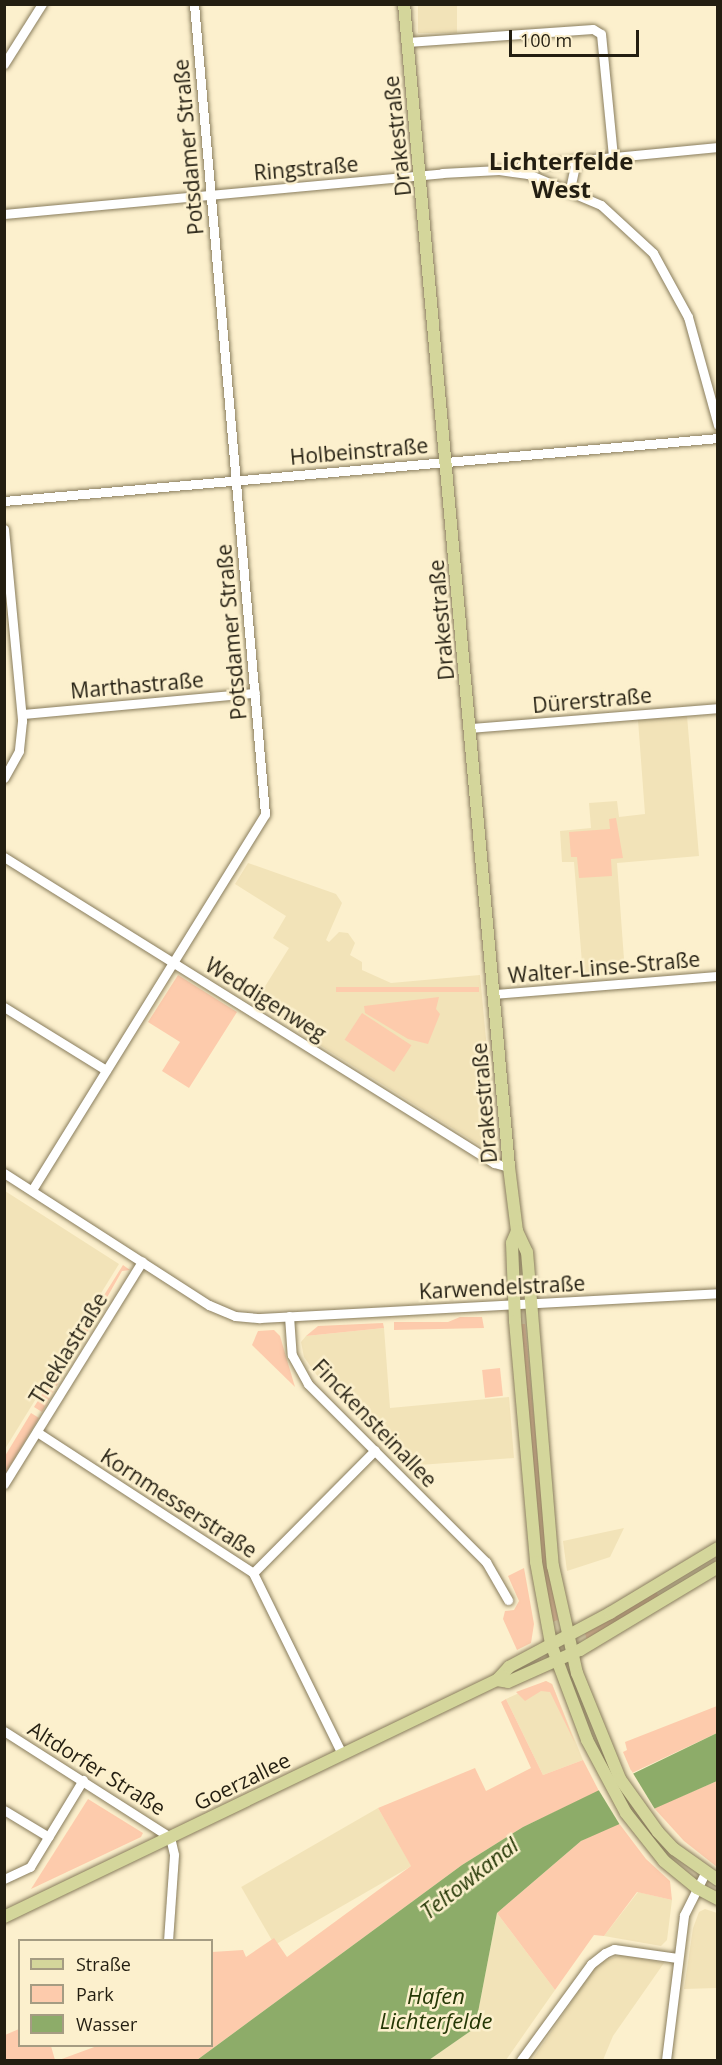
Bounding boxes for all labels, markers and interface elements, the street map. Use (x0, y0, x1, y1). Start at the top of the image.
scale bar (512, 18, 642, 56)
text: 100 m (520, 28, 572, 52)
street label: Potsdamer Straße (168, 58, 208, 236)
street label: Drakestraße (378, 75, 416, 197)
district label: Lichterfelde West (489, 147, 633, 203)
street label: Ringstraße (253, 151, 359, 185)
street label: Holbeinstraße (289, 432, 429, 470)
street label: Potsdamer Straße (211, 543, 251, 721)
street label: Drakestraße (423, 559, 459, 681)
street label: Marthastraße (69, 667, 205, 703)
street label: Dürerstraße (531, 682, 653, 718)
street label: Walter-Linse-Straße (507, 946, 701, 988)
street label: Weddigenweg (201, 952, 331, 1046)
street label: Drakestraße (466, 1042, 502, 1164)
street label: Karwendelstraße (418, 1270, 586, 1304)
street label: Theklastraße (24, 1288, 112, 1408)
street label: Finckensteinallee (308, 1354, 442, 1492)
street label: Kornmesserstraße (96, 1443, 262, 1563)
street label: Altdorfer Straße (24, 1716, 170, 1820)
street label: Goerzallee (190, 1747, 294, 1815)
water label: Teltowkanal (415, 1832, 523, 1924)
legend (18, 1939, 213, 2047)
text: Straße (76, 1952, 131, 1976)
text: Park (76, 1982, 114, 2006)
water label: Hafen Lichterfelde (380, 1982, 492, 2034)
text: Wasser (76, 2012, 137, 2036)

